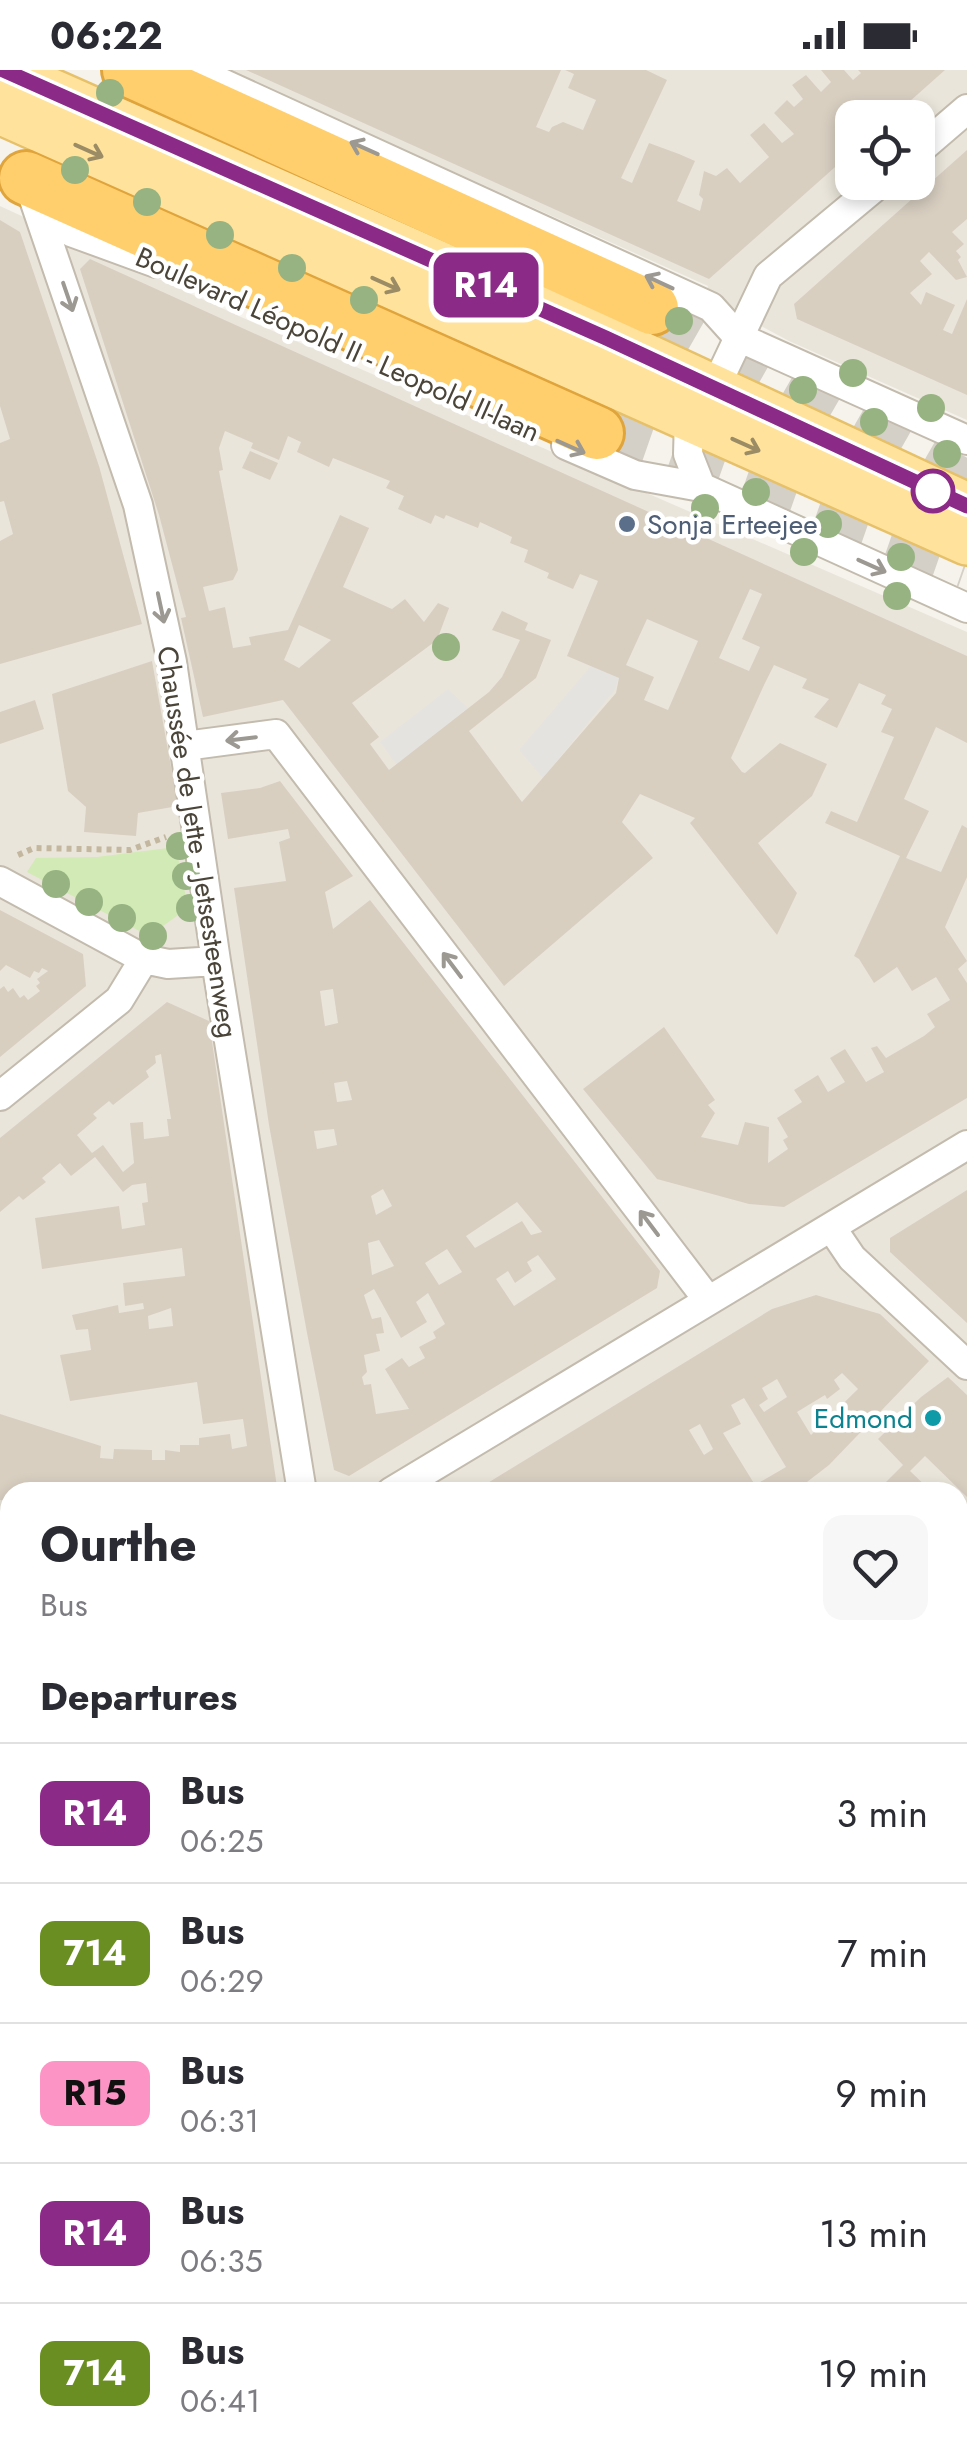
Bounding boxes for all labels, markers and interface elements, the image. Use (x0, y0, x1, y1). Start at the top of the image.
text: 06:22 (50, 8, 163, 63)
map controls (835, 100, 935, 200)
button: locate (835, 100, 935, 200)
one-way arrow (349, 138, 380, 156)
one-way arrow (73, 143, 104, 161)
street label: Boulevard Léopold II - Leopold II-laan (129, 237, 546, 452)
line badge: R14 (428, 252, 544, 318)
text: R14 (454, 260, 518, 310)
one-way arrow (645, 272, 675, 291)
one-way arrow (370, 276, 401, 294)
one-way arrow (61, 281, 79, 313)
one-way arrow (730, 436, 760, 455)
one-way arrow (555, 439, 586, 457)
unlabelled marker (912, 470, 954, 512)
place label: Sonja Erteejee (647, 504, 818, 545)
marker: Sonja Erteejee (616, 513, 638, 535)
one-way arrow (856, 558, 886, 576)
one-way arrow (152, 592, 171, 624)
street label: Chaussée de Jette - Jetsesteenweg (146, 643, 249, 1041)
one-way arrow (225, 730, 258, 749)
one-way arrow (441, 952, 463, 978)
one-way arrow (638, 1210, 659, 1237)
place label: Edmond (814, 1398, 913, 1439)
marker: Edmond (922, 1407, 944, 1429)
text: Ourthe (40, 1510, 197, 1579)
button: heart (823, 1515, 928, 1620)
text: Bus (40, 1582, 88, 1628)
text: Departures (40, 1669, 237, 1724)
text: Bus (180, 1763, 244, 1818)
text: 3 min (836, 1786, 928, 1841)
text: R14 (63, 1788, 127, 1838)
text: 06:25 (180, 1818, 264, 1864)
text: Bus (180, 1903, 244, 1958)
text: 7 min (837, 1926, 928, 1981)
text: 714 (63, 1928, 127, 1978)
text: 06:29 (180, 1958, 264, 2004)
text: Bus (180, 2043, 244, 2098)
text: 9 min (835, 2066, 928, 2121)
text: R15 (63, 2068, 127, 2118)
text: 06:31 (180, 2098, 259, 2144)
text: Bus (180, 2183, 244, 2238)
text: 13 min (819, 2206, 928, 2261)
text: R14 (63, 2208, 127, 2258)
text: 06:35 (180, 2238, 263, 2284)
text: Bus (180, 2323, 244, 2378)
text: 19 min (818, 2346, 928, 2401)
text: 714 (63, 2348, 127, 2398)
text: 06:41 (180, 2378, 260, 2424)

